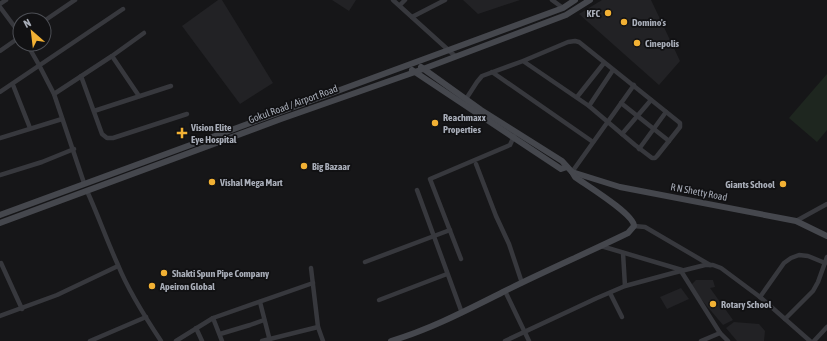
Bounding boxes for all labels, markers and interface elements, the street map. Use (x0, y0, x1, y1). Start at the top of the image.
place label: KFC (587, 8, 600, 19)
marker: KFC (603, 8, 613, 18)
north arrow (12, 12, 52, 52)
text: N (22, 16, 33, 30)
marker: Domino's (619, 17, 629, 27)
place label: Domino's (632, 17, 667, 28)
marker: Cinepolis (632, 38, 642, 48)
place label: Cinepolis (645, 38, 680, 49)
street label: Gokul Road / Airport Road (247, 83, 339, 125)
place label: Reachmaxx Properties (443, 112, 486, 135)
marker: Reachmaxx Properties (430, 118, 440, 128)
place label: Vision Elite Eye Hospital (190, 122, 237, 145)
marker: Vision Elite Eye Hospital (176, 127, 188, 139)
marker: Big Bazaar (299, 161, 309, 171)
place label: Big Bazaar (312, 161, 351, 172)
marker: Vishal Mega Mart (207, 177, 217, 187)
place label: Vishal Mega Mart (219, 177, 283, 188)
place label: Giants School (725, 179, 775, 190)
marker: Giants School (778, 179, 788, 189)
street label: R N Shetty Road (670, 181, 729, 203)
marker: Shakti Spun Pipe Company (159, 268, 169, 278)
place label: Shakti Spun Pipe Company (172, 268, 270, 279)
marker: Apeiron Global (147, 281, 157, 291)
place label: Apeiron Global (159, 281, 215, 292)
marker: Rotary School (708, 299, 718, 309)
place label: Rotary School (721, 299, 772, 310)

